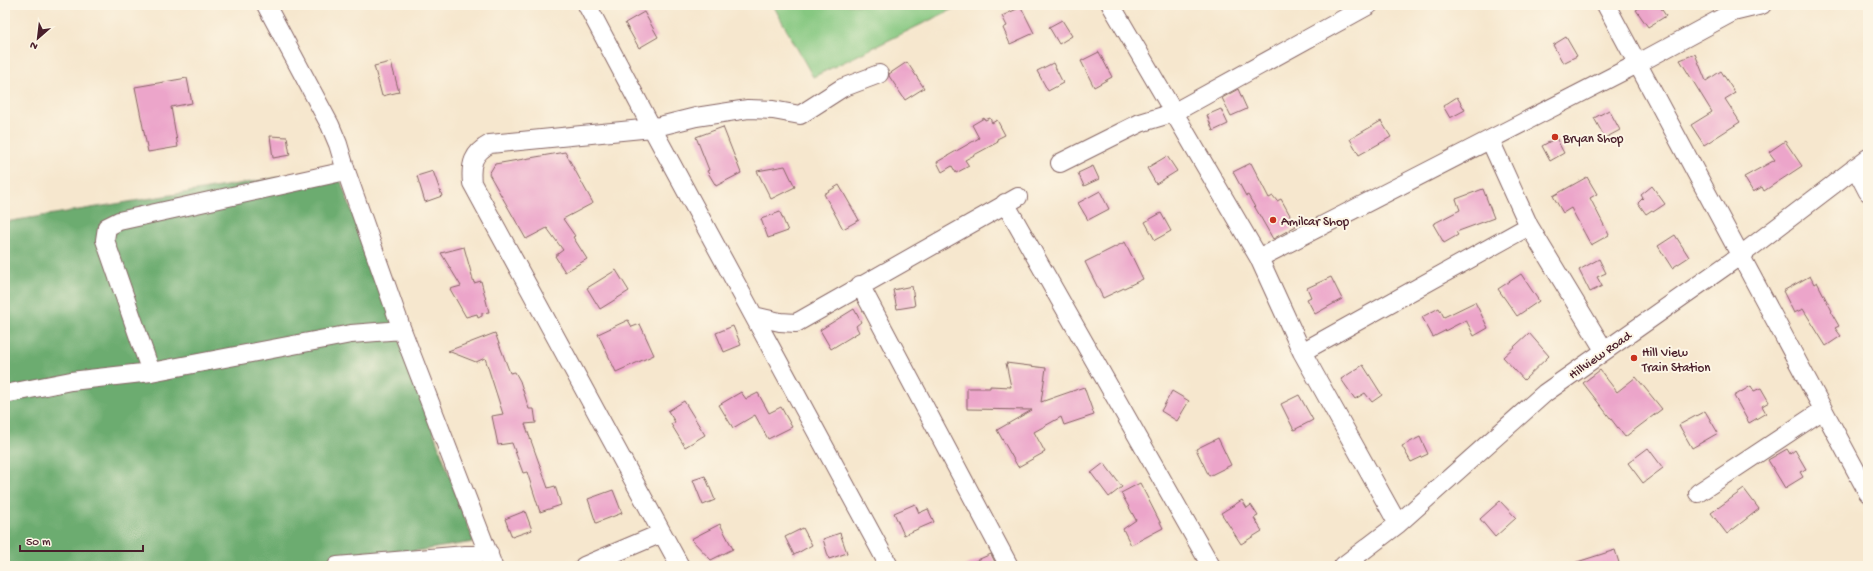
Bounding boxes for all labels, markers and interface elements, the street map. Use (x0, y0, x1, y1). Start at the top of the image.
north arrow (18, 18, 58, 58)
text: N (28, 38, 40, 52)
marker: Bryan Shop (1550, 132, 1560, 142)
place label: Bryan Shop (1562, 132, 1624, 147)
marker: Amilcar Shop (1268, 215, 1278, 225)
place label: Amilcar Shop (1281, 215, 1350, 230)
street label: Hillview Road (1566, 328, 1636, 383)
place label: Hill View Train Station (1641, 346, 1711, 376)
marker: Hill View Train Station (1629, 353, 1639, 363)
scale bar (20, 527, 143, 553)
text: 50 m (26, 536, 51, 550)

